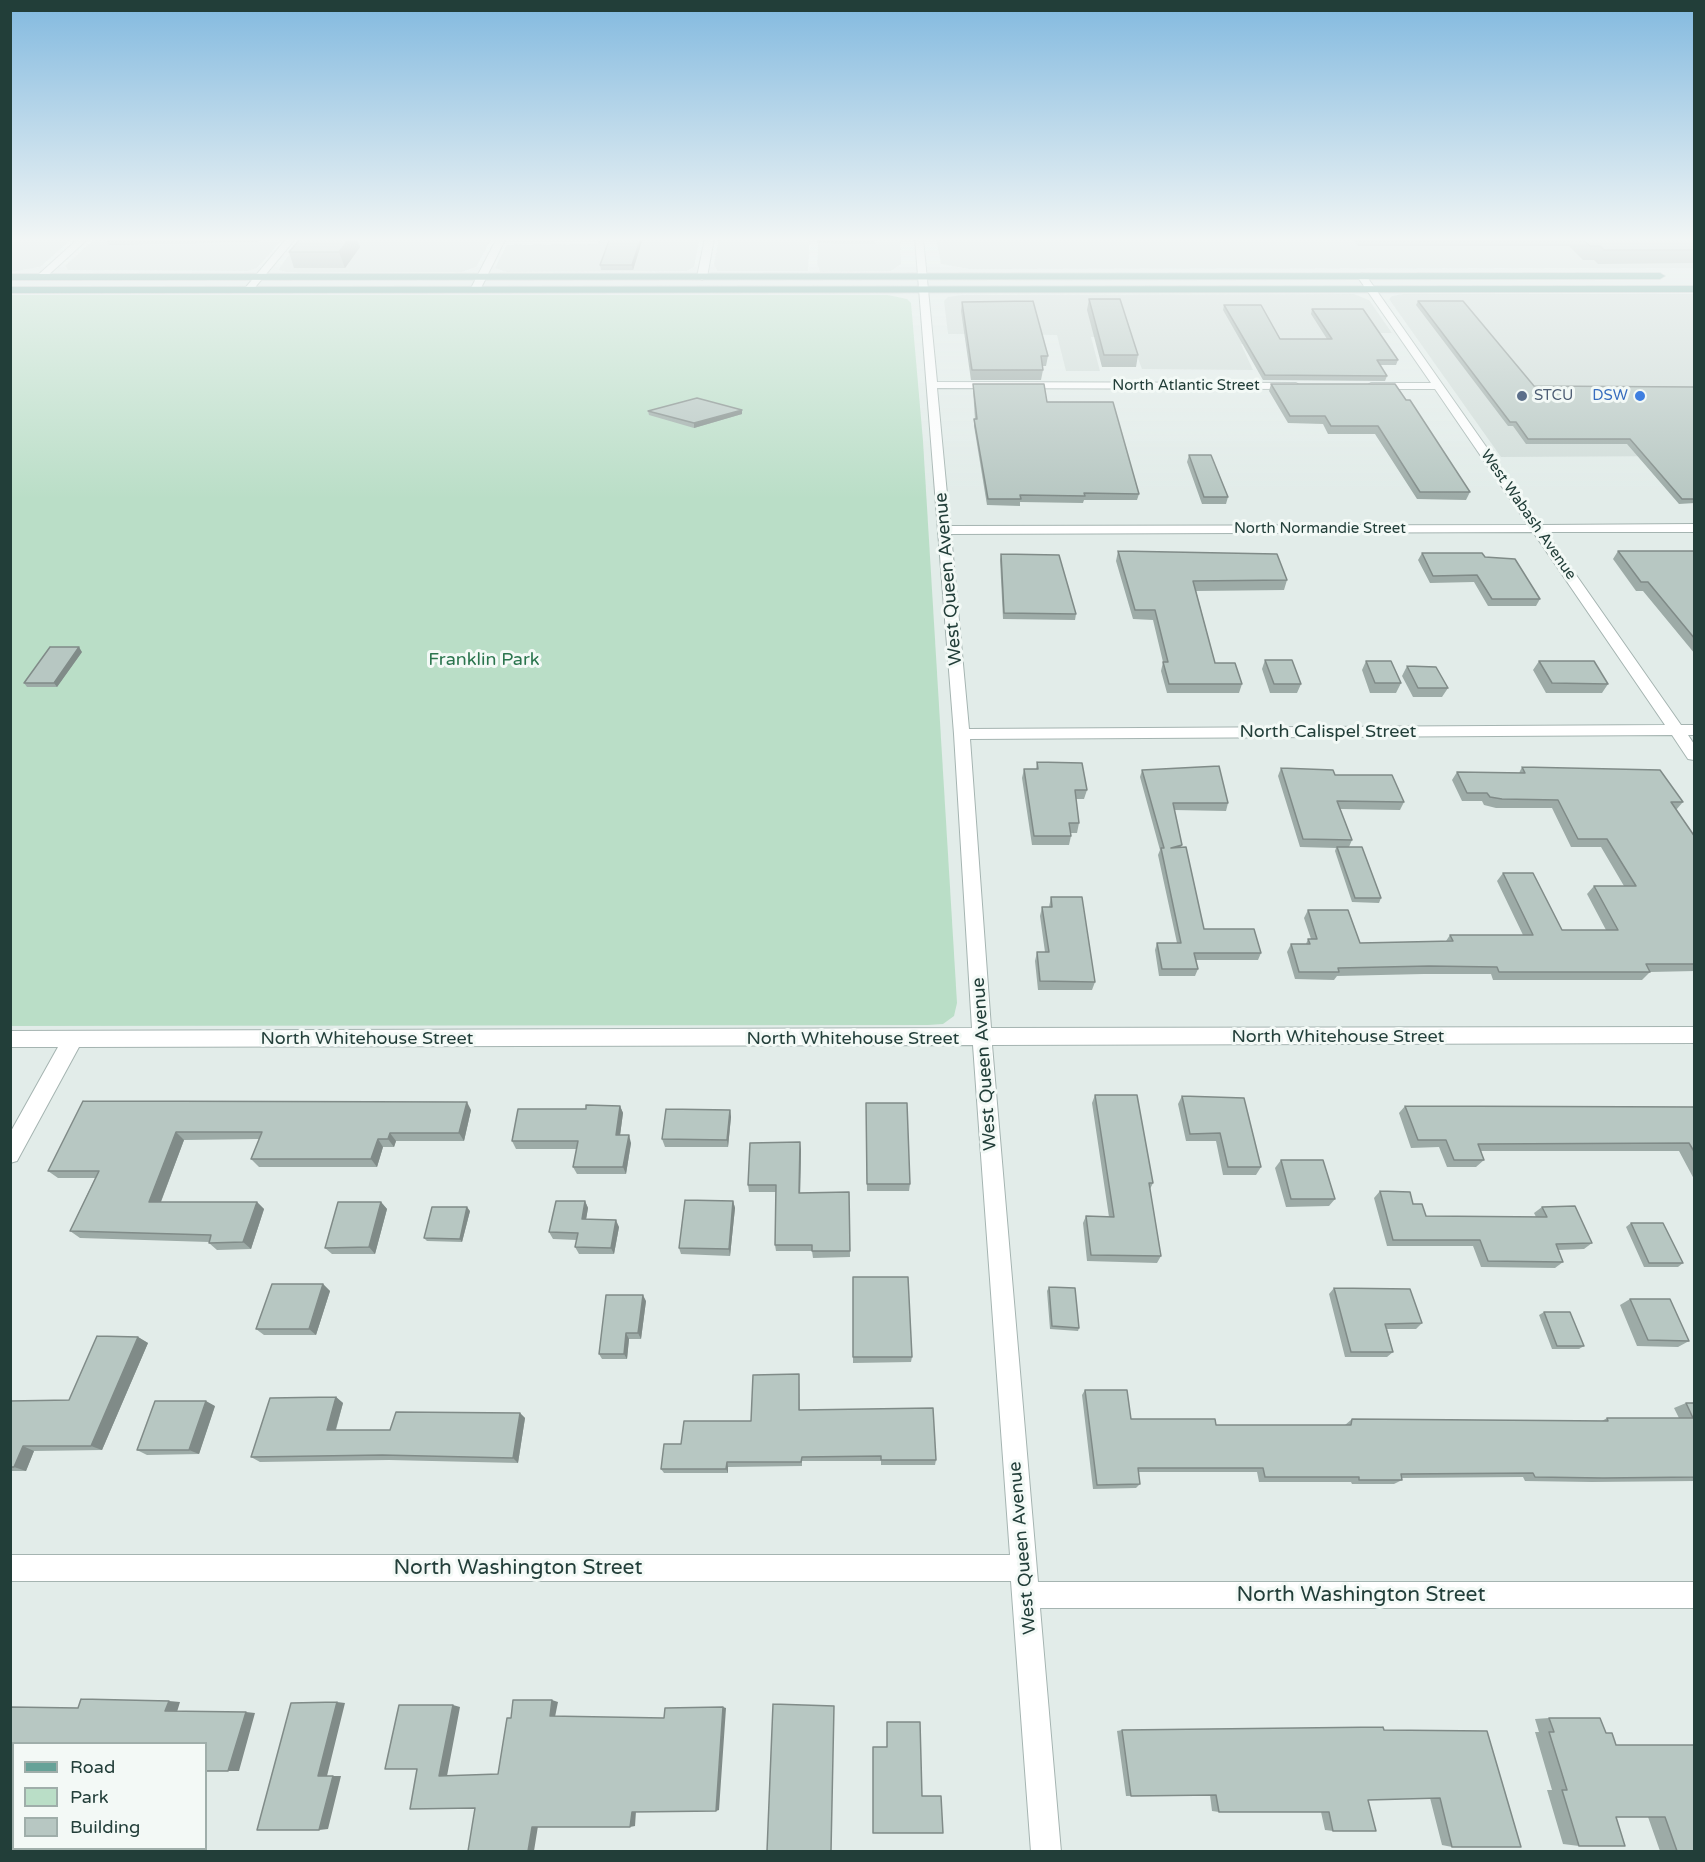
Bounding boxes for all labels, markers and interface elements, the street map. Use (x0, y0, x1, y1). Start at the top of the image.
street label: North Atlantic Street (1112, 377, 1260, 395)
place label: STCU (1534, 387, 1573, 405)
place label: DSW (1592, 387, 1628, 405)
marker: STCU (1515, 389, 1529, 403)
marker: DSW (1633, 389, 1647, 403)
street label: West Wabash Avenue (1476, 447, 1580, 583)
street label: West Queen Avenue (931, 492, 967, 666)
street label: North Normandie Street (1234, 520, 1406, 538)
park label: Franklin Park (428, 649, 540, 671)
street label: North Calispel Street (1240, 721, 1416, 743)
street label: West Queen Avenue (968, 977, 1002, 1151)
street label: North Whitehouse Street (1232, 1026, 1444, 1048)
street label: North Whitehouse Street (261, 1028, 473, 1050)
street label: North Whitehouse Street (747, 1028, 959, 1050)
street label: West Queen Avenue (1005, 1461, 1041, 1635)
street label: North Washington Street (394, 1555, 642, 1581)
street label: North Washington Street (1237, 1582, 1485, 1608)
legend (12, 1742, 207, 1850)
text: Road (70, 1756, 115, 1778)
text: Park (70, 1786, 108, 1808)
text: Building (70, 1816, 140, 1838)

